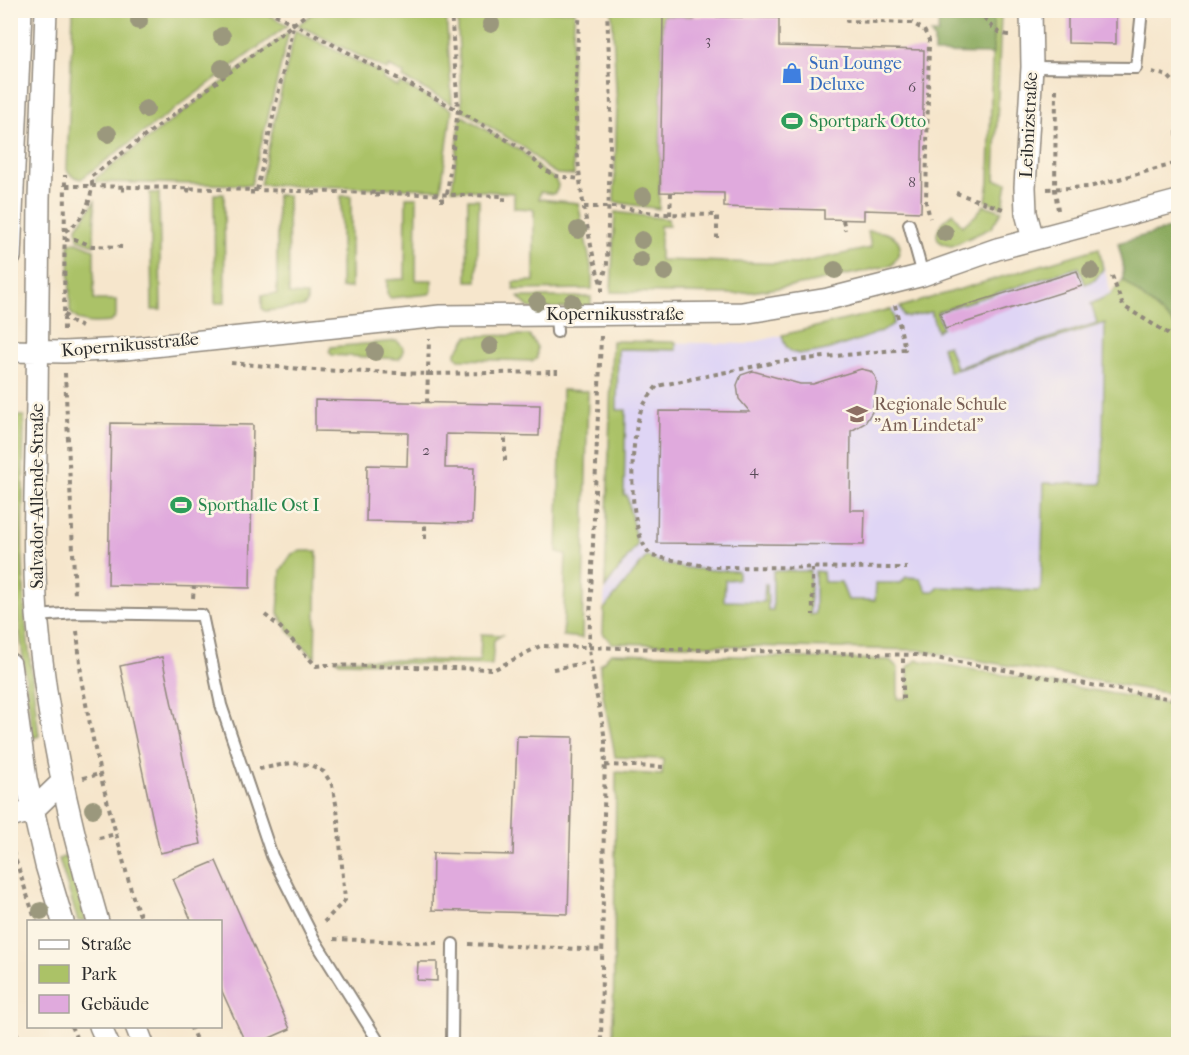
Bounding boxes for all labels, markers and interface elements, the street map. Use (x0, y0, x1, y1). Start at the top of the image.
house number: 3 (705, 31, 711, 49)
place label: Sun Lounge Deluxe (809, 53, 902, 95)
shop icon: Sun Lounge Deluxe (780, 61, 804, 85)
street label: Leibnizstraße (1016, 71, 1042, 178)
house number: 6 (908, 78, 917, 96)
sports icon: Sportpark Otto (780, 109, 804, 133)
place label: Sportpark Otto (809, 111, 926, 132)
house number: 8 (908, 173, 916, 191)
street label: Kopernikusstraße (546, 304, 684, 325)
street label: Kopernikusstraße (60, 329, 200, 361)
place label: Regionale Schule "Am Lindetal" (874, 394, 1007, 436)
school or university icon: Regionale Schule "Am Lindetal" (845, 402, 869, 426)
street label: Salvador-Allende-Straße (27, 403, 48, 589)
house number: 2 (422, 441, 430, 459)
house number: 4 (750, 461, 760, 479)
sports icon: Sporthalle Ost I (169, 493, 193, 517)
place label: Sporthalle Ost I (198, 495, 319, 516)
legend (27, 920, 222, 1028)
text: Straße (81, 934, 132, 955)
text: Park (81, 964, 118, 985)
text: Gebäude (81, 994, 149, 1015)

